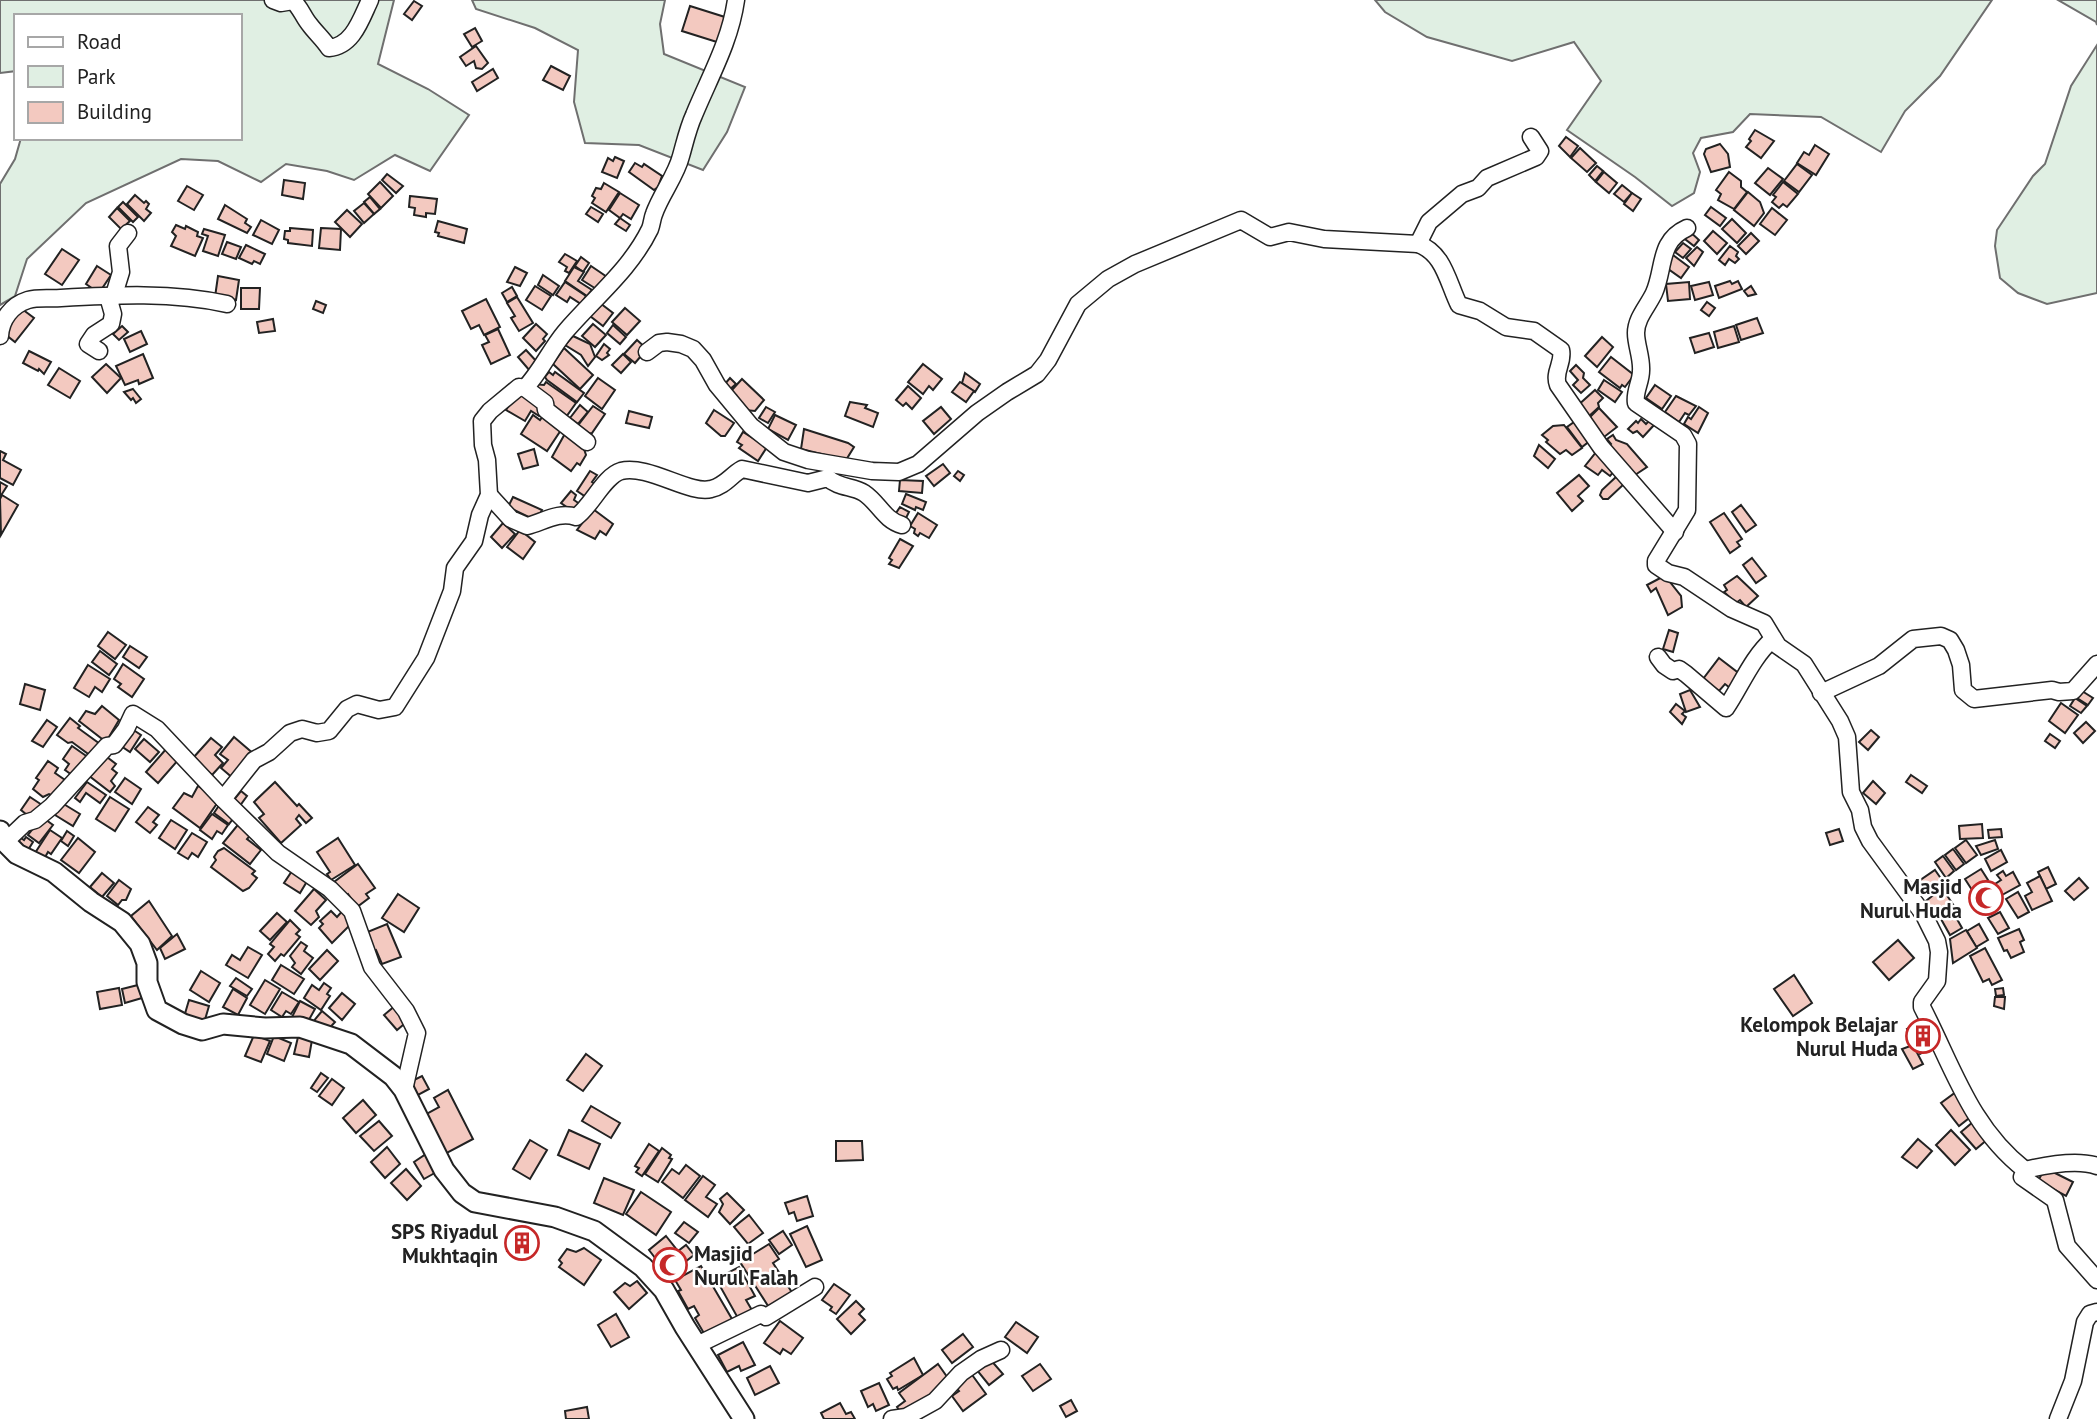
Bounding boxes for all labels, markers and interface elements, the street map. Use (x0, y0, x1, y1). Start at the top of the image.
legend (14, 14, 242, 140)
text: Road (77, 28, 121, 55)
text: Park (77, 63, 116, 90)
text: Building (77, 98, 152, 125)
place label: Masjid Nurul Huda (1860, 873, 1962, 924)
mosque icon: Masjid Nurul Huda (1967, 879, 2005, 917)
place label: Kelompok Belajar Nurul Huda (1740, 1011, 1899, 1062)
building icon: Kelompok Belajar Nurul Huda (1904, 1017, 1942, 1055)
place label: SPS Riyadul Mukhtaqin (391, 1218, 499, 1269)
building icon: SPS Riyadul Mukhtaqin (503, 1224, 541, 1262)
place label: Masjid Nurul Falah (694, 1240, 798, 1291)
mosque icon: Masjid Nurul Falah (651, 1246, 689, 1284)

